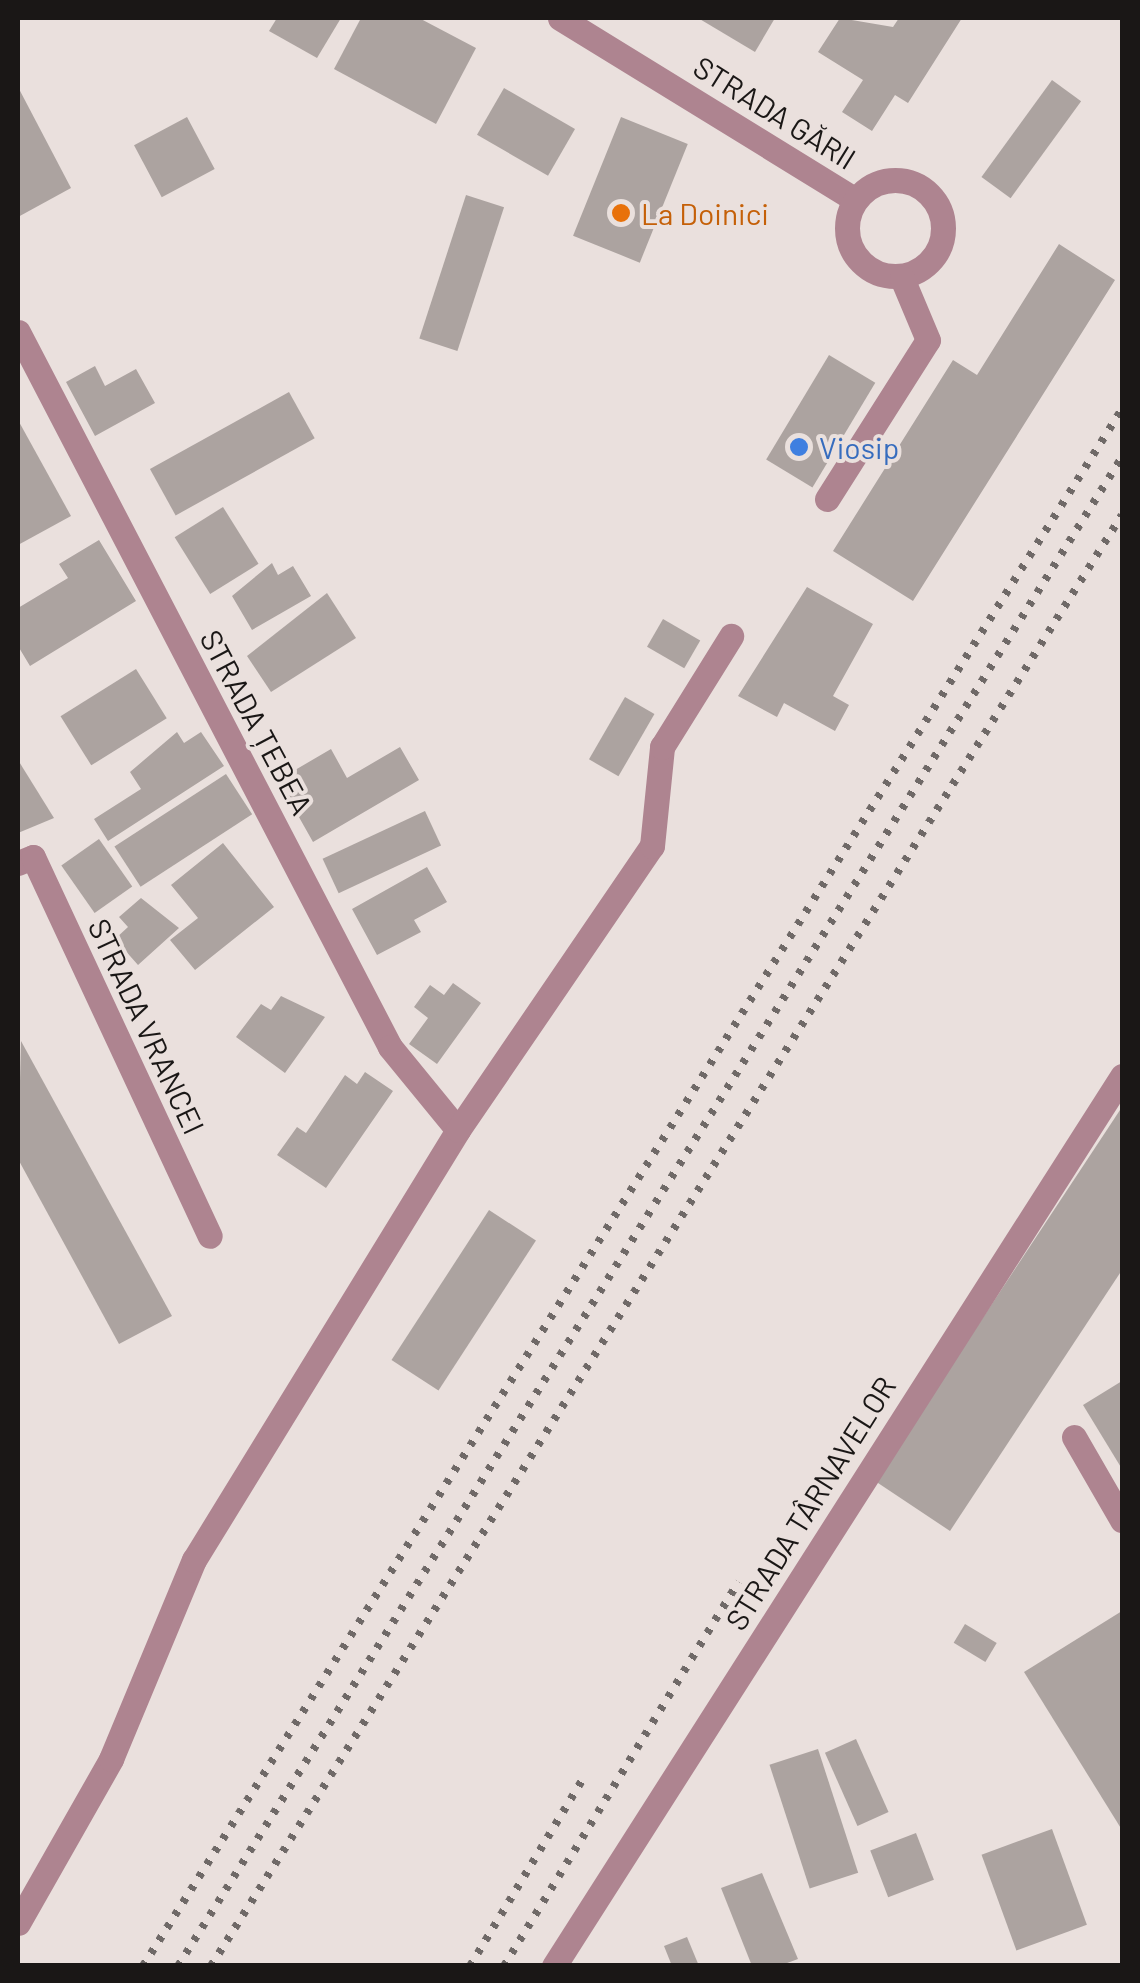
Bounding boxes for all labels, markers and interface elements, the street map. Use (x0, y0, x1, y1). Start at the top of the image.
street label: STRADA GĂRII (687, 48, 863, 176)
place label: La Doinici (641, 195, 769, 231)
marker: La Doinici (610, 202, 632, 224)
place label: Viosip (819, 429, 899, 465)
marker: Viosip (788, 436, 810, 458)
street label: STRADA ȚEBEA (193, 623, 321, 821)
street label: STRADA VRANCEI (81, 913, 213, 1139)
street label: STRADA TÂRNAVELOR (717, 1370, 903, 1636)

